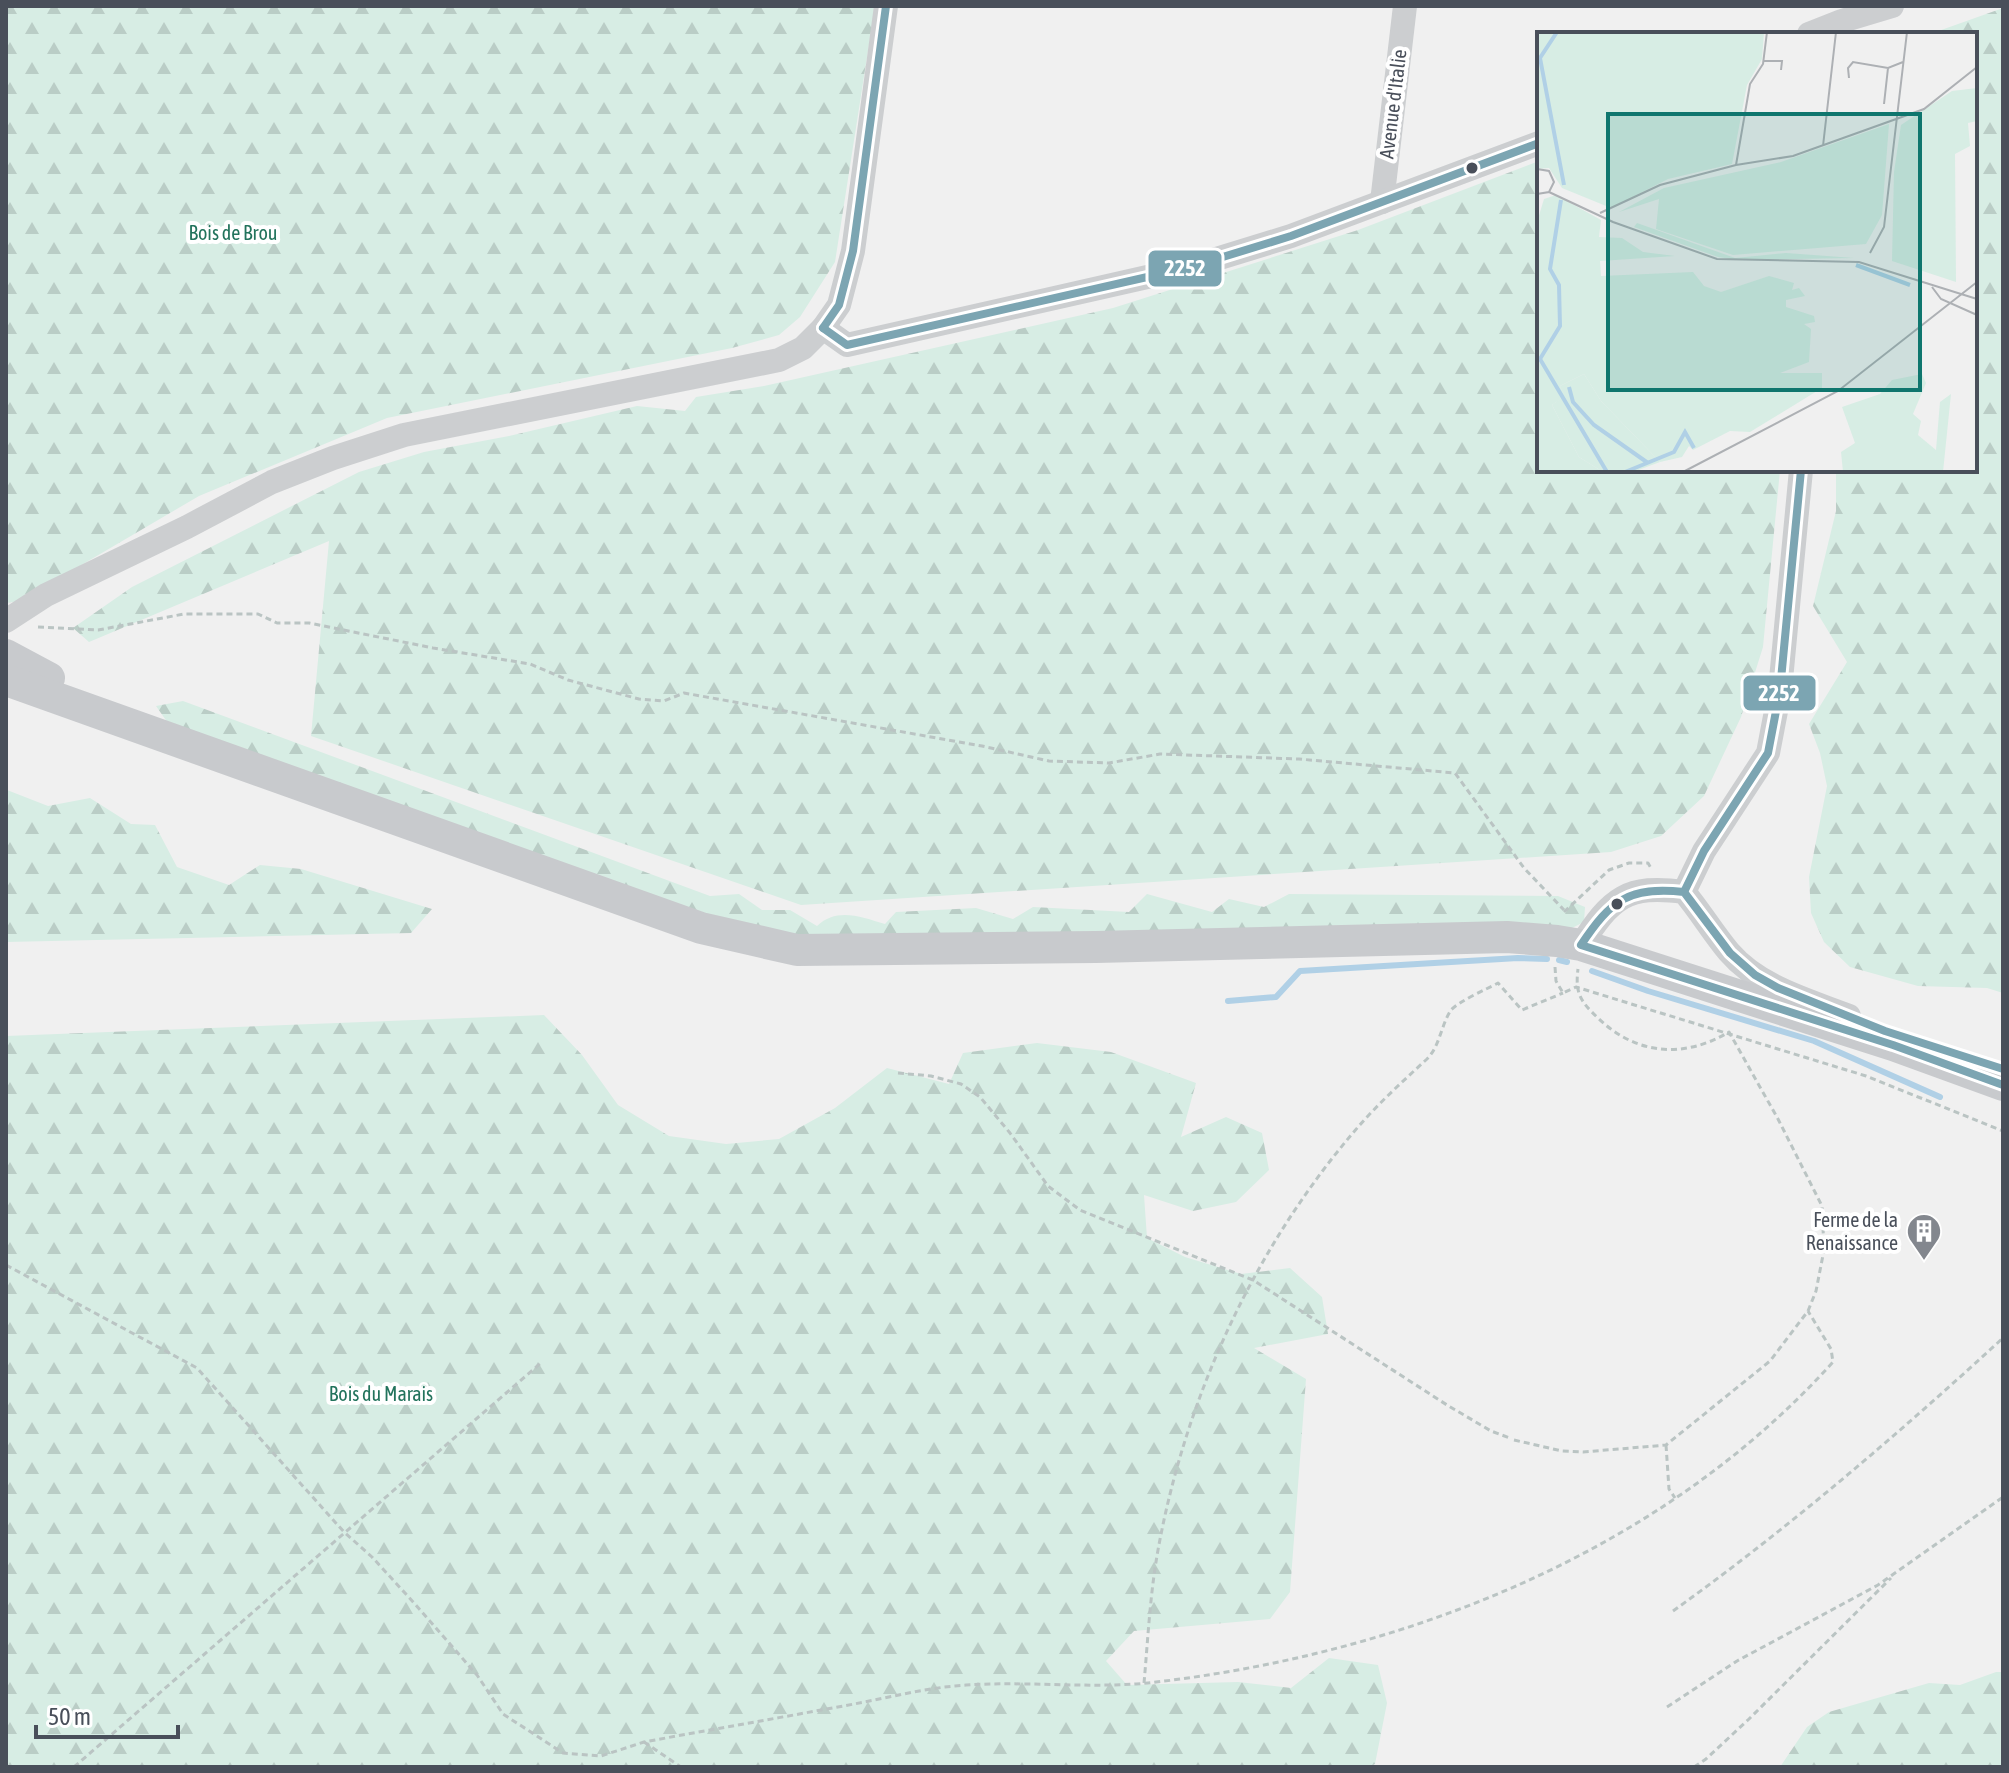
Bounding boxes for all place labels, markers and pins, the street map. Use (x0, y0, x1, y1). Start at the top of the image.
unlabelled marker (1464, 160, 1480, 176)
unlabelled marker (1609, 896, 1625, 912)
place label: Ferme de la Renaissance (1806, 1208, 1898, 1254)
building icon: Ferme de la Renaissance (1905, 1212, 1943, 1262)

